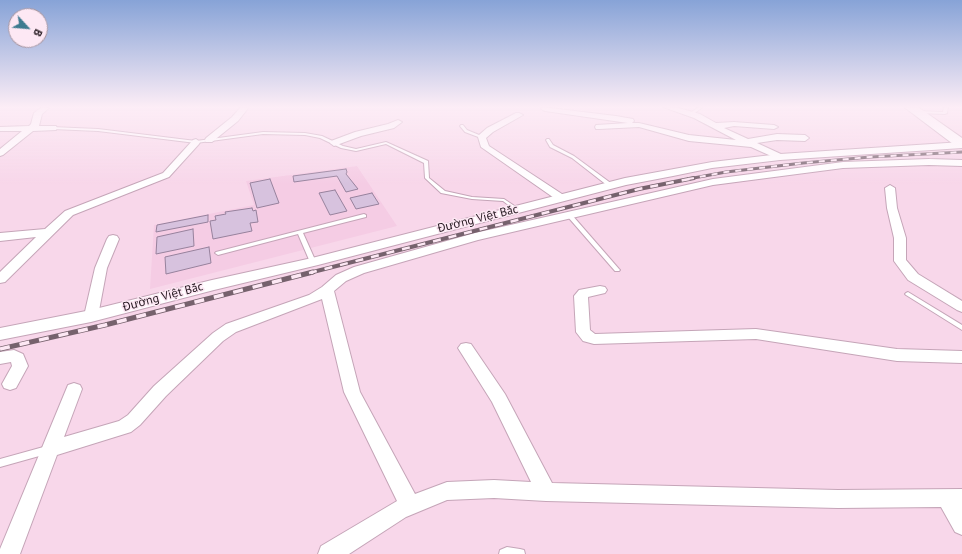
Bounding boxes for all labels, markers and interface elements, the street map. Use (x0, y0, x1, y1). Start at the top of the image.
north arrow (8, 8, 48, 48)
text: B (30, 27, 46, 39)
street label: Đường Việt Bắc (436, 202, 520, 236)
street label: Đường Việt Bắc (121, 279, 205, 315)

